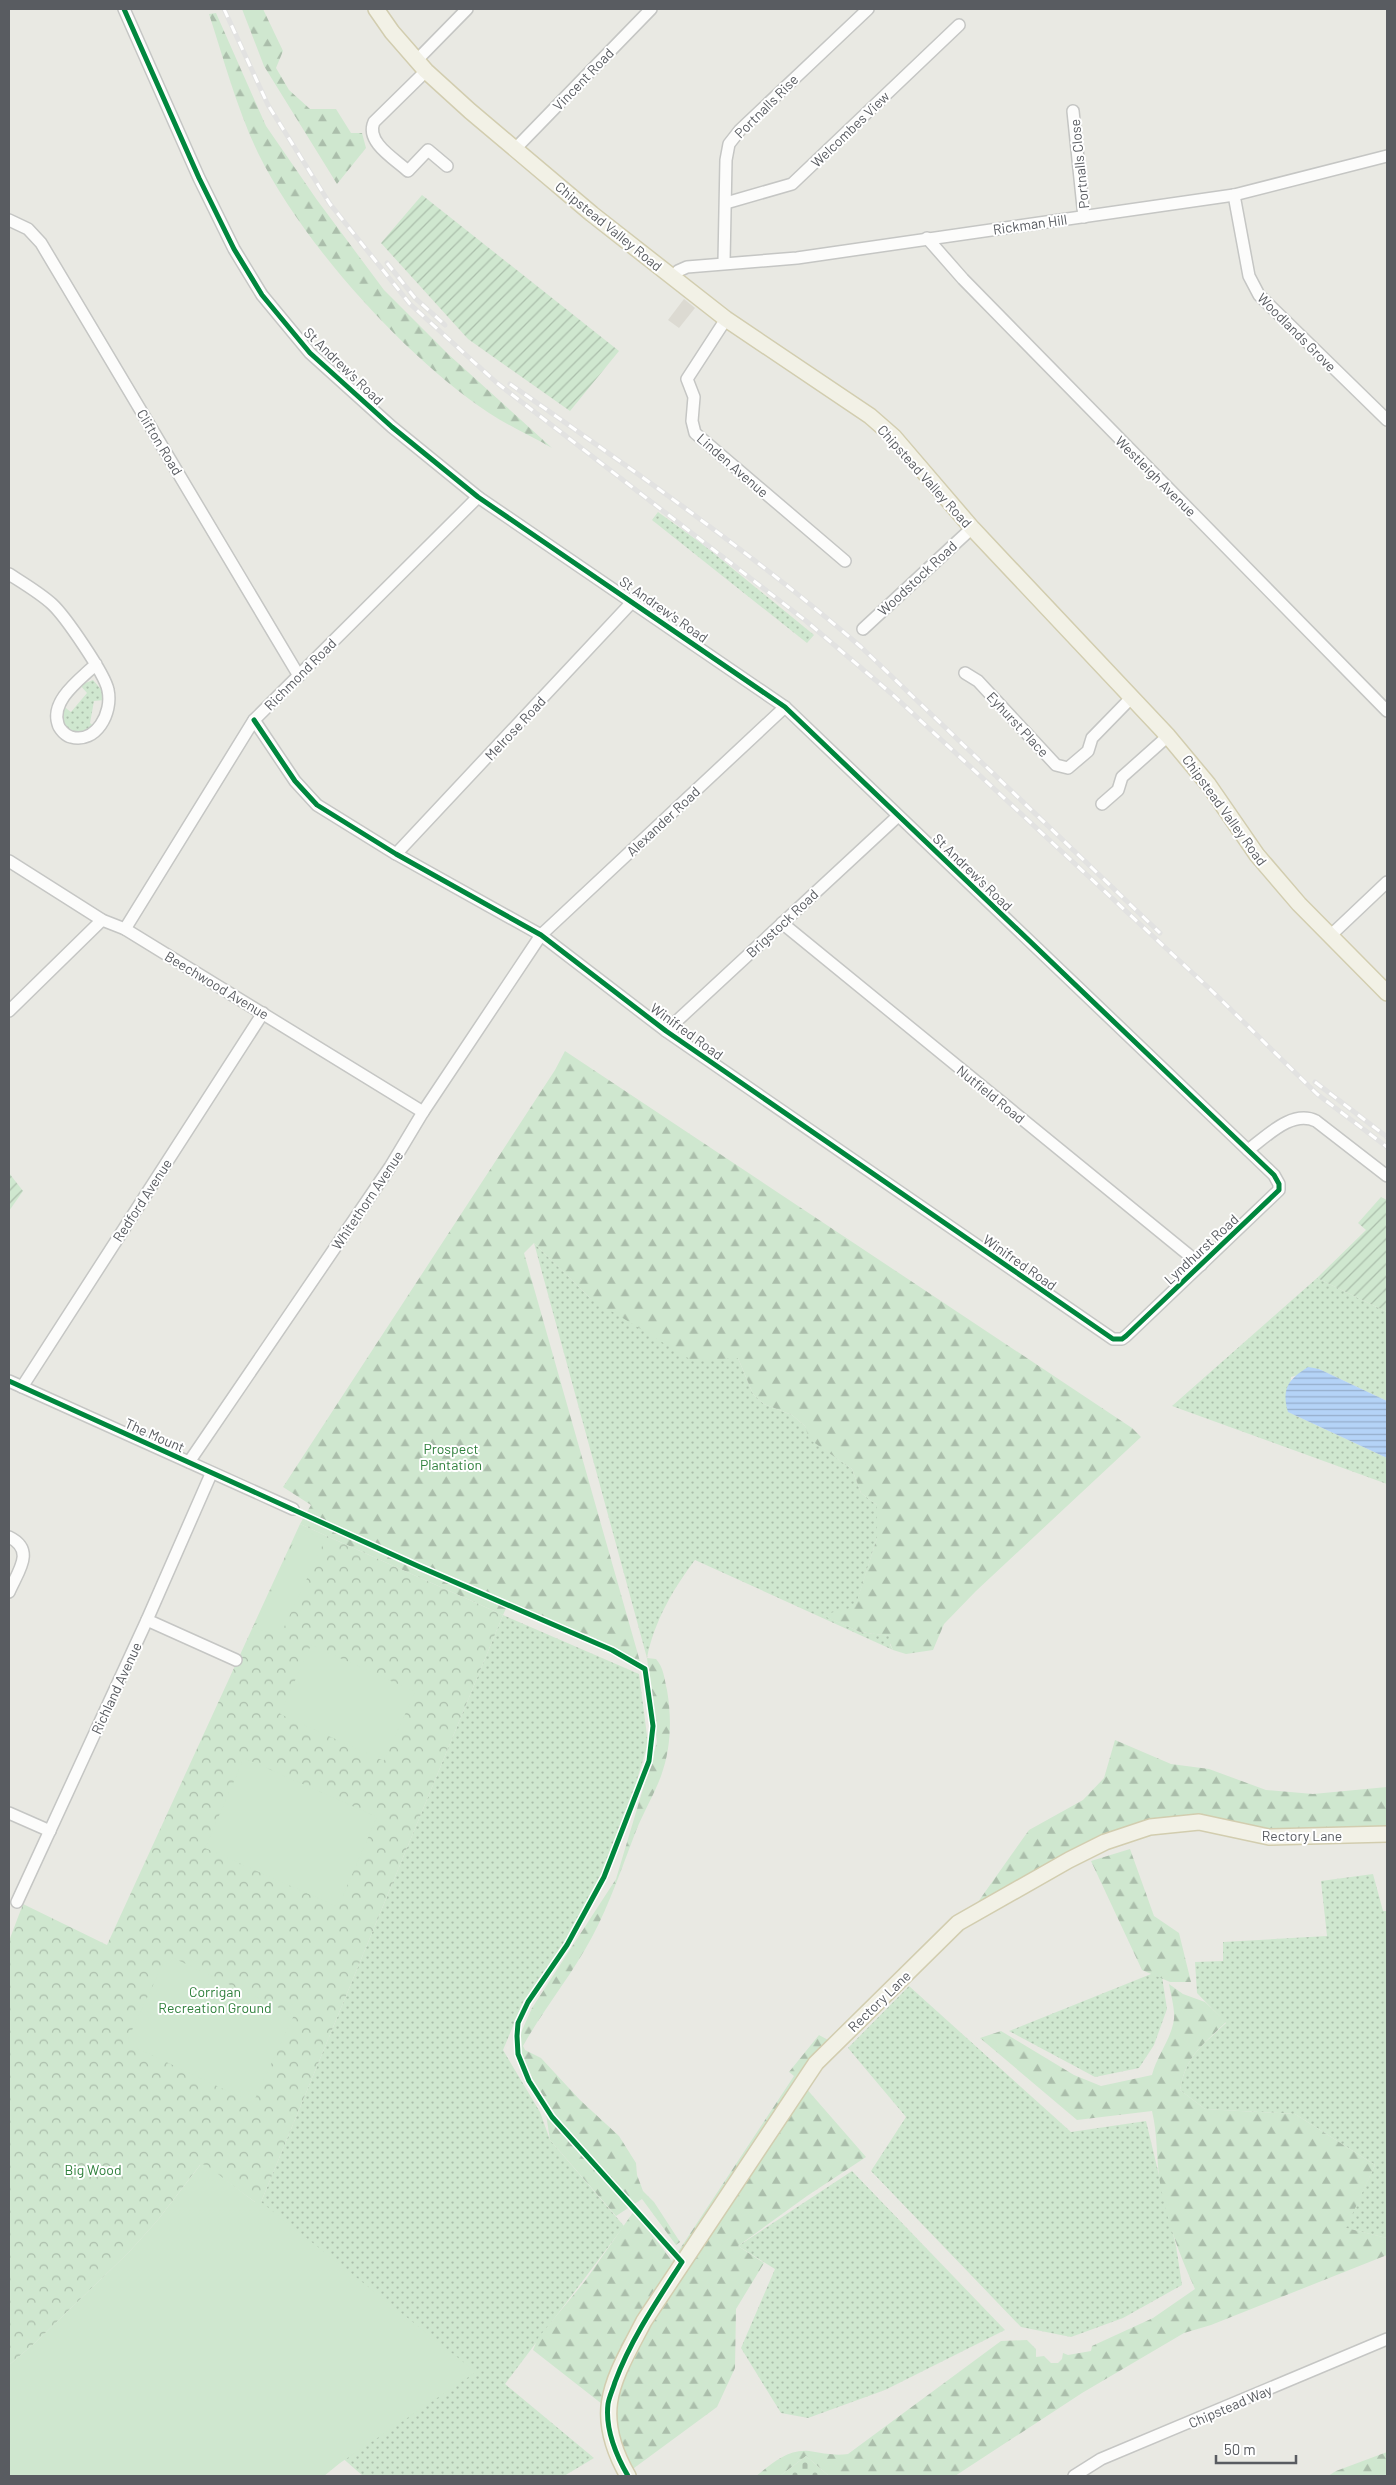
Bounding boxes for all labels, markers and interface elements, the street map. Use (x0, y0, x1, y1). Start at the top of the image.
street label: Vincent Road (549, 44, 617, 114)
street label: Portnalls Rise (731, 71, 801, 141)
street label: Welcombes View (807, 87, 893, 171)
street label: Portnalls Close (1066, 118, 1092, 210)
street label: Chipstead Valley Road (552, 178, 666, 274)
street label: Rickman Hill (992, 210, 1068, 238)
street label: Woodlands Grove (1254, 289, 1340, 375)
street label: St Andrew's Road (301, 324, 387, 408)
street label: Clifton Road (134, 406, 186, 478)
street label: Chipstead Valley Road (874, 421, 976, 531)
street label: Linden Avenue (694, 429, 772, 501)
street label: Westleigh Avenue (1112, 432, 1200, 520)
street label: Woodstock Road (874, 537, 960, 619)
street label: St Andrew's Road (617, 572, 711, 646)
street label: Richmond Road (260, 634, 340, 714)
street label: Eyhurst Place (983, 688, 1053, 760)
street label: Melrose Road (481, 692, 549, 764)
street label: Chipstead Valley Road (1179, 751, 1271, 869)
street label: Alexander Road (623, 783, 703, 859)
street label: St Andrew's Road (930, 830, 1016, 914)
street label: Brigstock Road (743, 885, 821, 961)
street label: Beechwood Avenue (162, 947, 272, 1023)
street label: Winifred Road (647, 999, 727, 1063)
street label: Nutfield Road (954, 1061, 1028, 1127)
street label: Whitethorn Avenue (328, 1147, 406, 1253)
street label: Redford Avenue (109, 1155, 175, 1245)
street label: Lyndhurst Road (1160, 1210, 1242, 1288)
street label: Winifred Road (980, 1230, 1060, 1294)
street label: The Mount (123, 1414, 187, 1456)
park label: Prospect Plantation (420, 1440, 482, 1473)
street label: Richland Avenue (87, 1639, 145, 1737)
street label: Rectory Lane (1262, 1827, 1342, 1844)
street label: Rectory Lane (844, 1967, 914, 2035)
park label: Corrigan Recreation Ground (158, 1983, 272, 2016)
park label: Big Wood (64, 2161, 122, 2178)
street label: Chipstead Way (1186, 2381, 1275, 2431)
scale bar (1216, 2432, 1296, 2464)
text: 50 m (1224, 2440, 1256, 2458)

